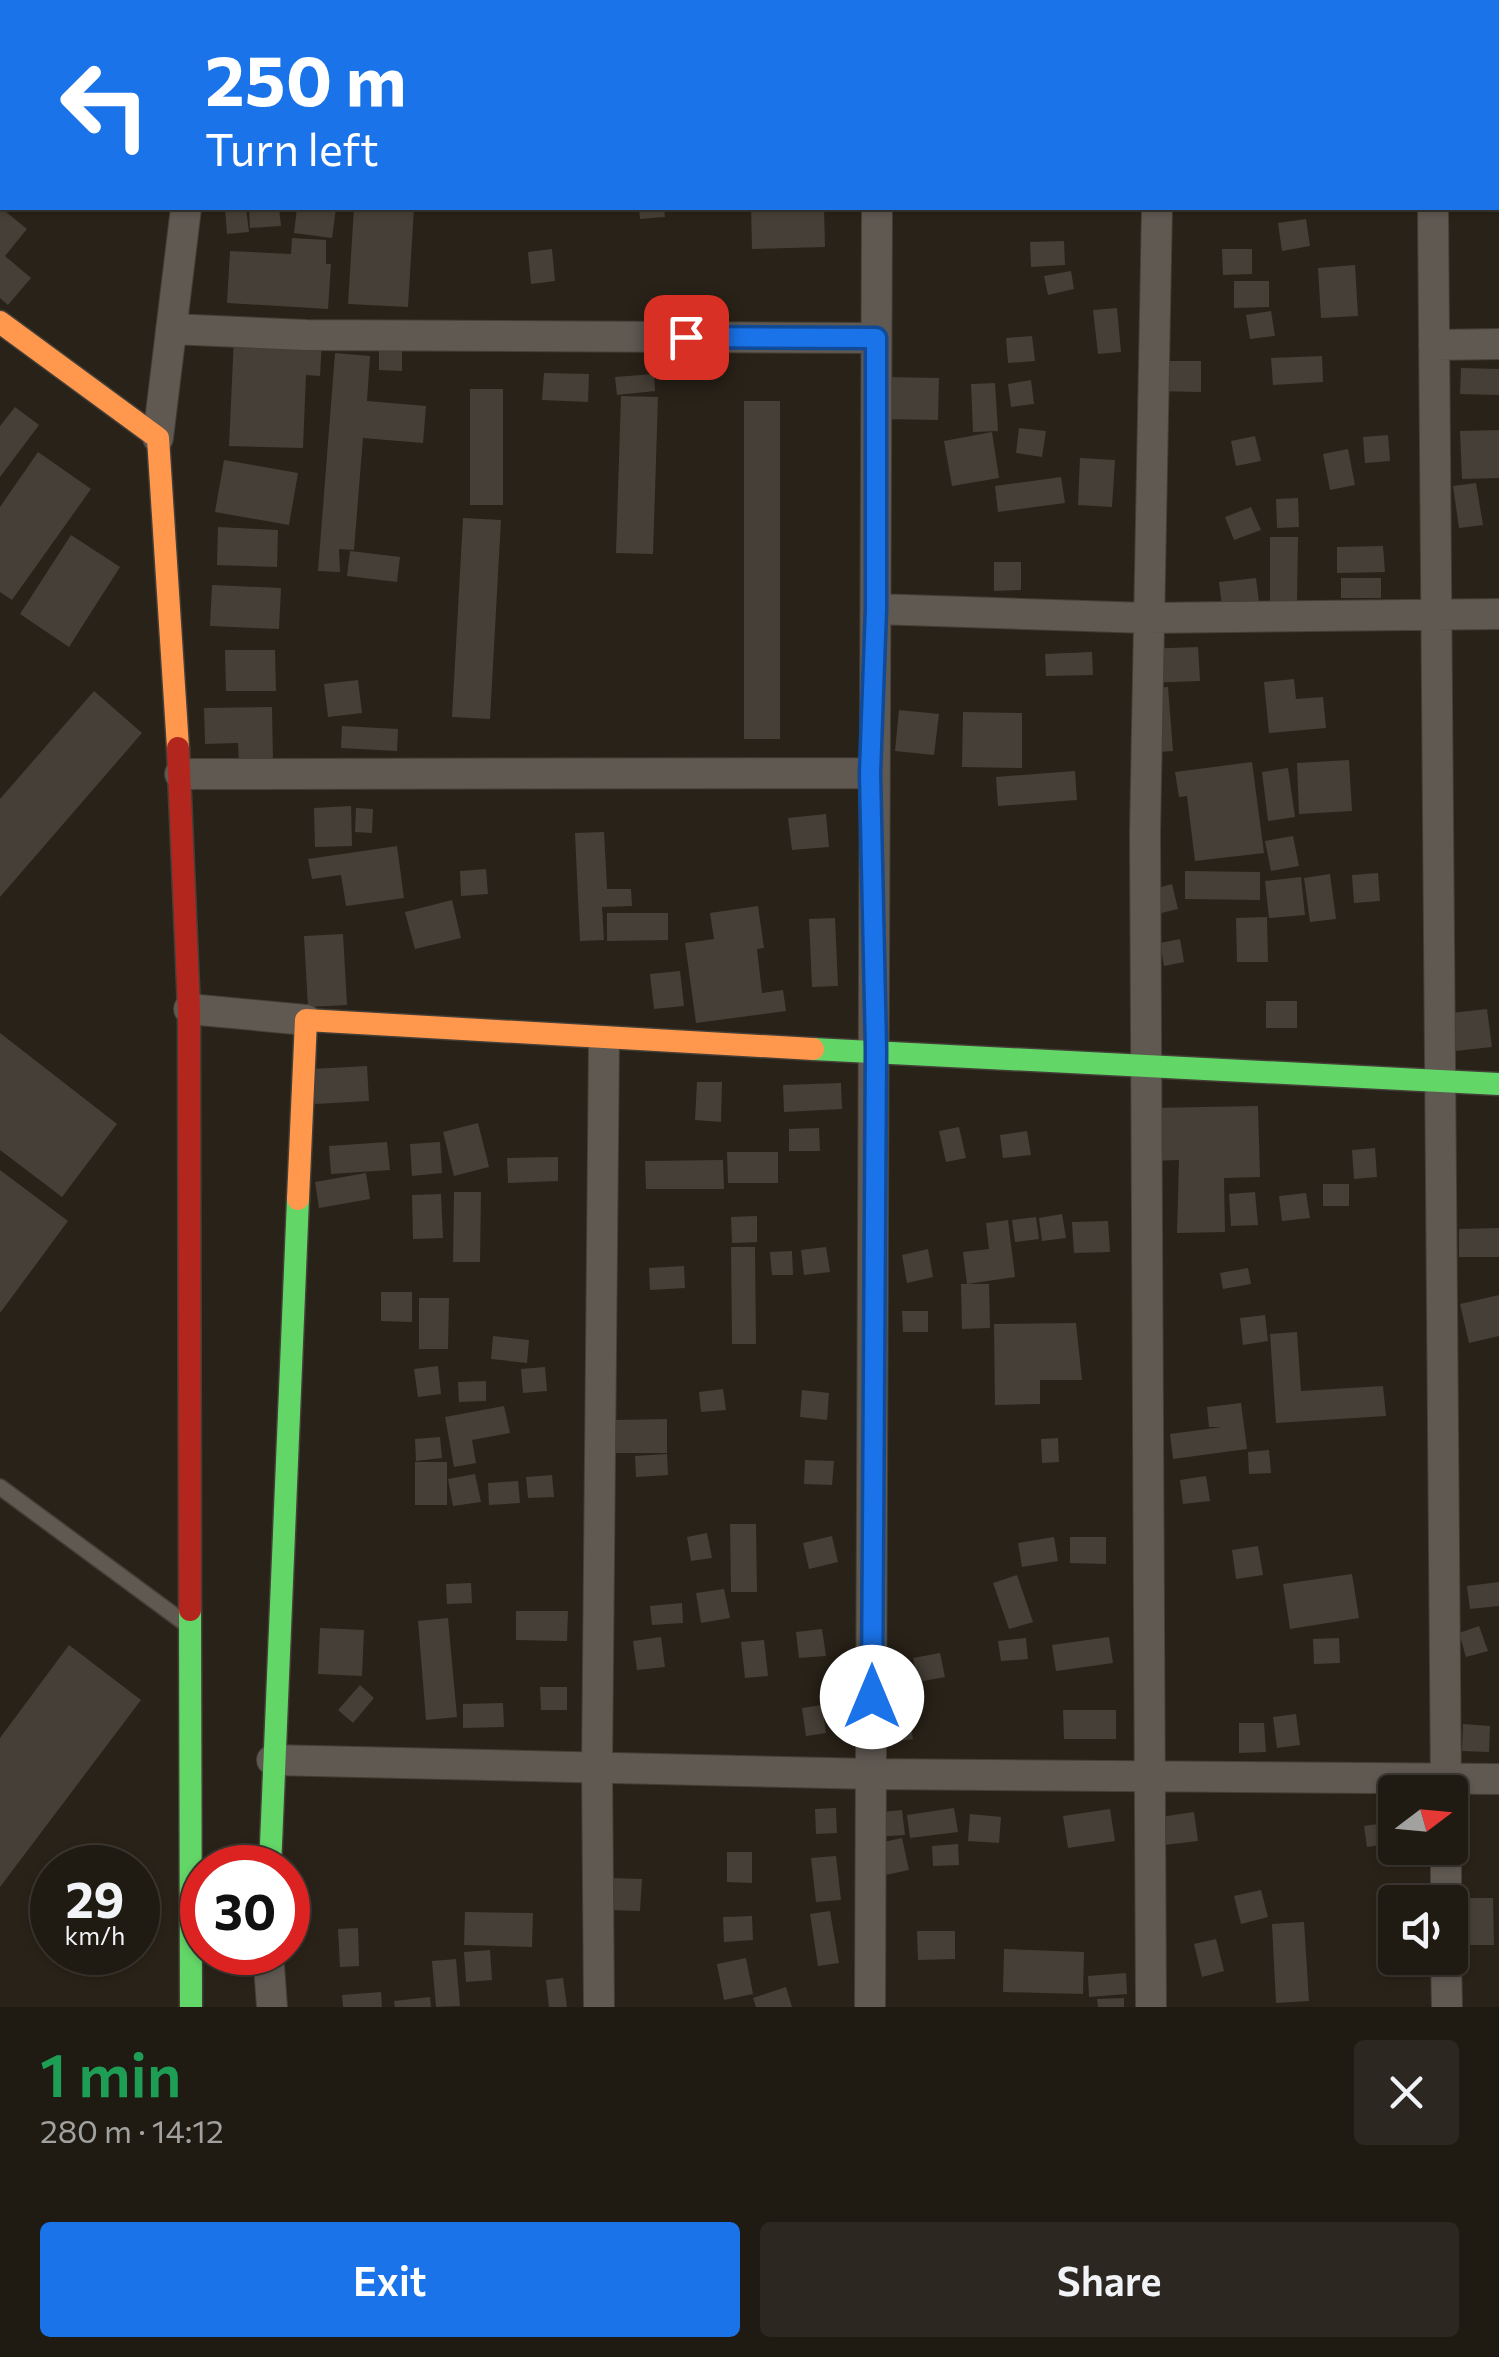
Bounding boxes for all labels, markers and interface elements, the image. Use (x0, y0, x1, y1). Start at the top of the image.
text: 250 m (205, 35, 407, 120)
icon: left (40, 40, 170, 170)
text: Turn left (205, 120, 379, 175)
pin (644, 295, 729, 380)
icon: arrive (659, 310, 714, 365)
position arrow (820, 1645, 924, 1749)
north arrow (1378, 1775, 1468, 1865)
map controls (1378, 1775, 1468, 1975)
speed limit sign: 30 (180, 1845, 310, 1975)
text: 29 (65, 1867, 124, 1928)
button: sound (1378, 1885, 1468, 1975)
text: km/h (65, 1920, 125, 1950)
text: 1 min (40, 2036, 181, 2109)
button: close (1354, 2040, 1459, 2145)
text: 280 m · 14:12 (40, 2110, 224, 2150)
button: Exit (40, 2222, 740, 2337)
button: Share (760, 2222, 1459, 2337)

